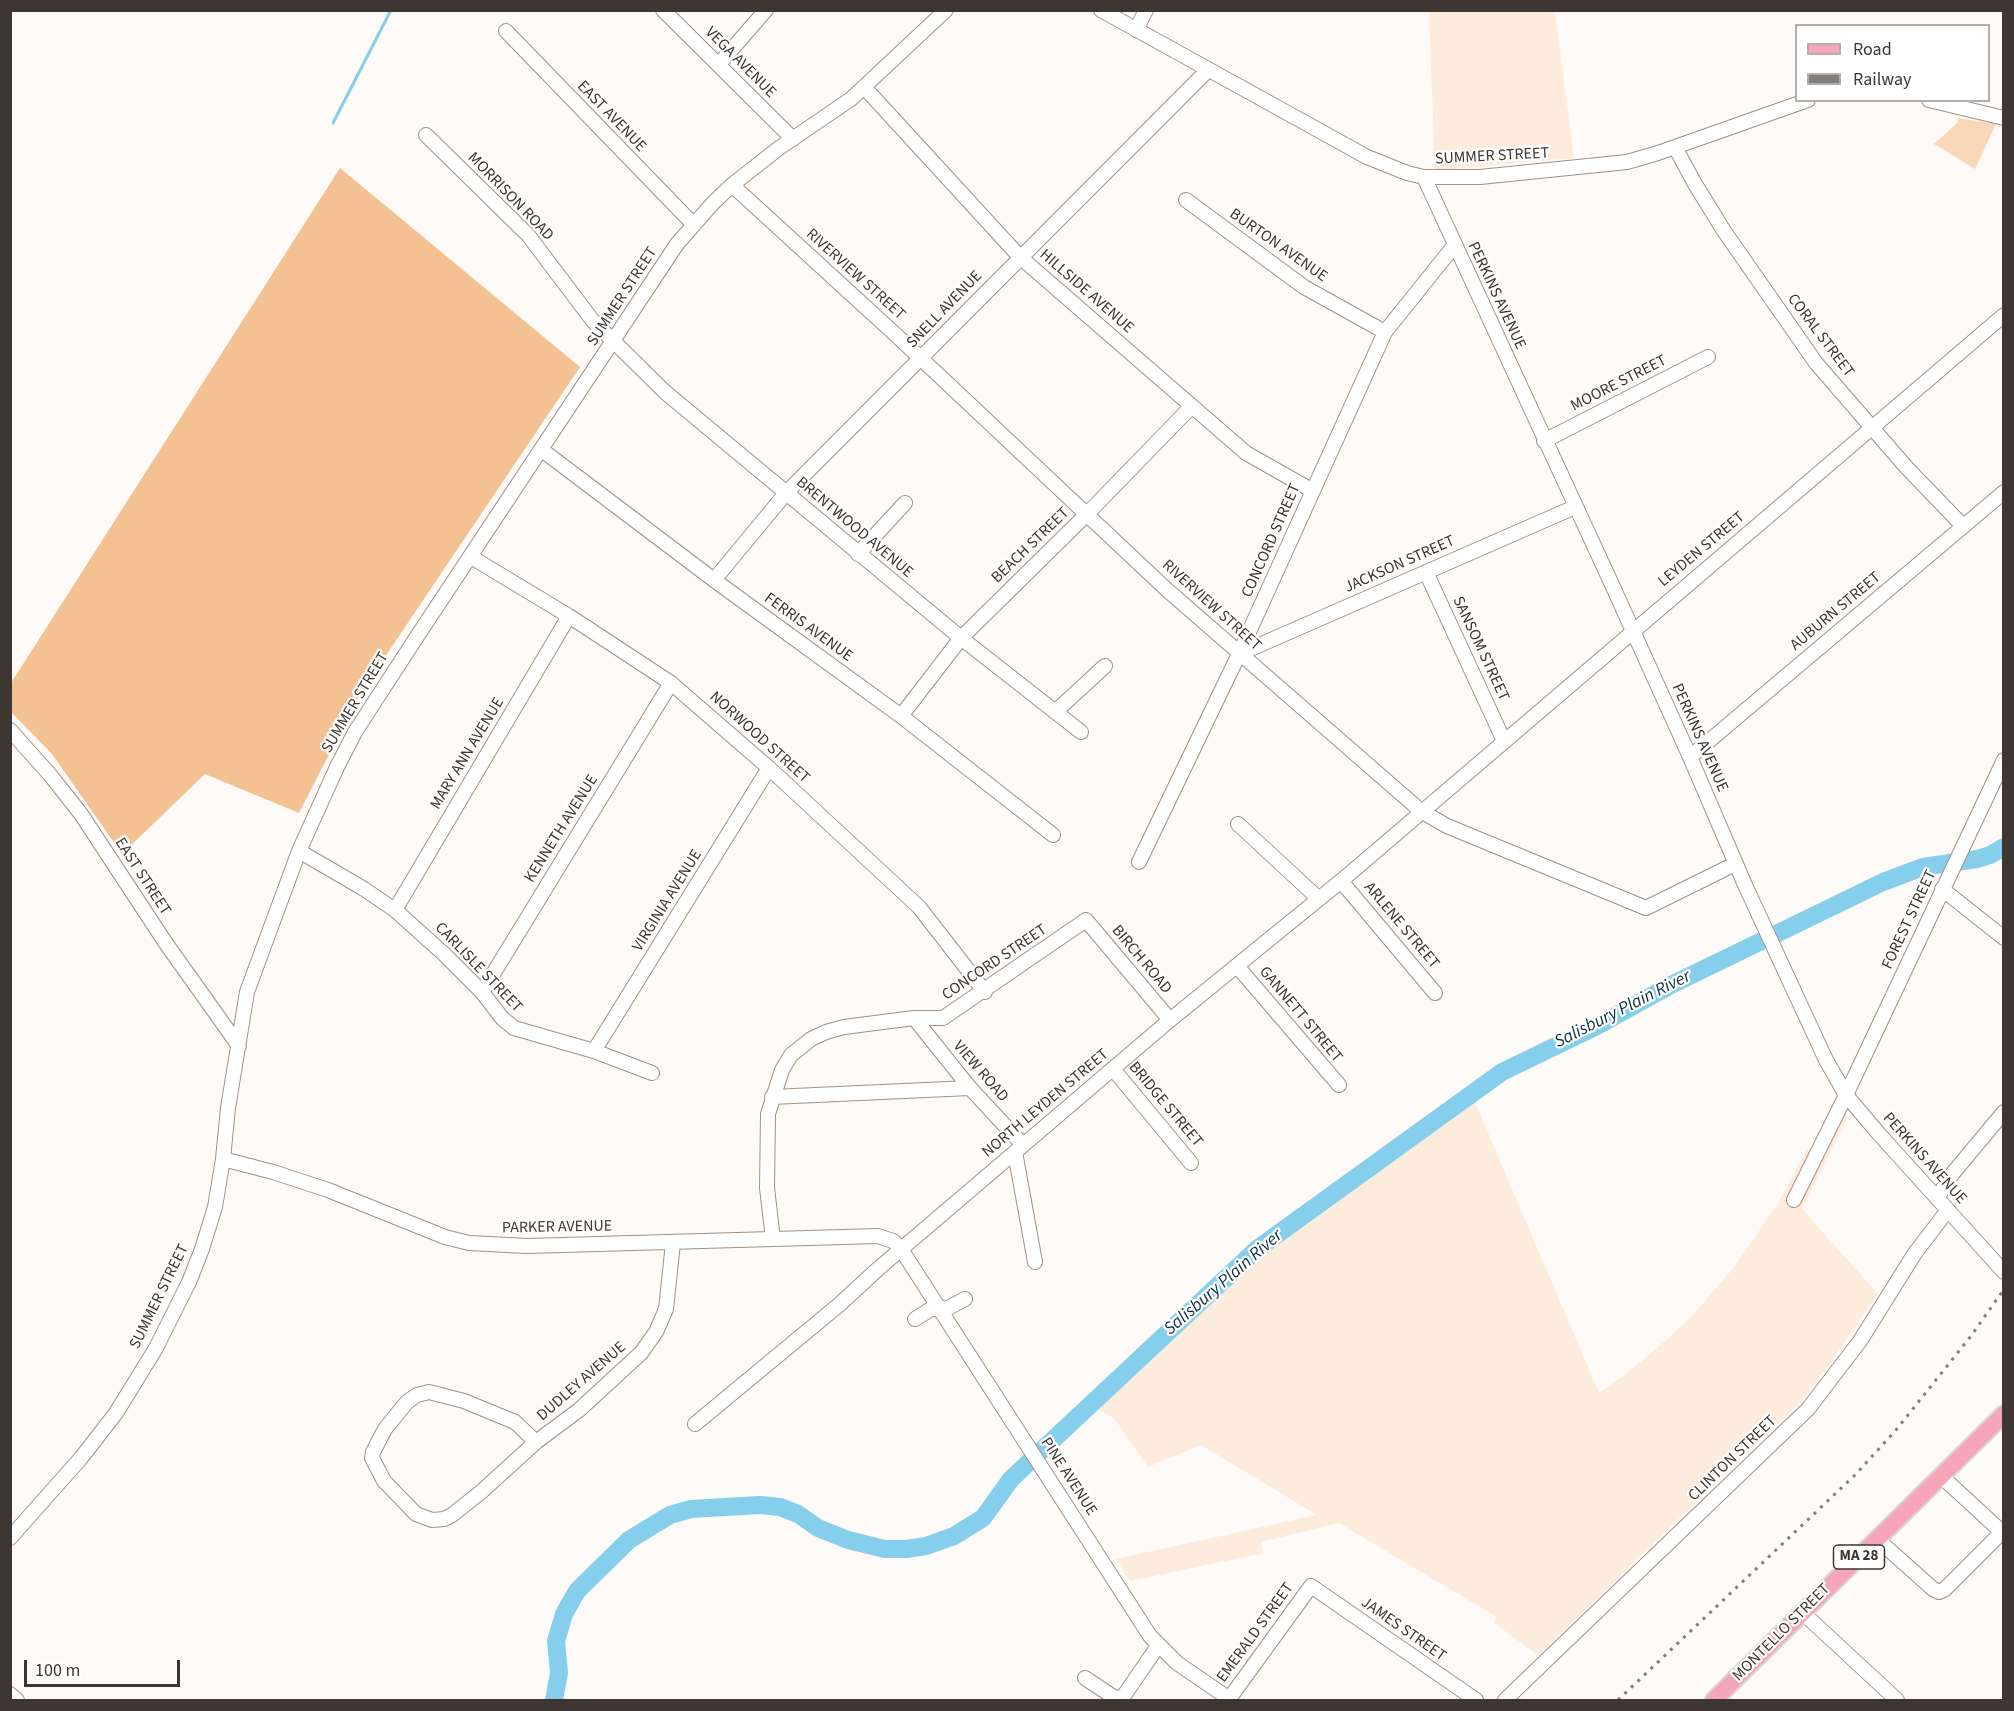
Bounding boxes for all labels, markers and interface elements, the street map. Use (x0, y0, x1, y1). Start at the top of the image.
street label: VEGA AVENUE (700, 23, 780, 103)
legend (1795, 24, 1990, 102)
text: Road (1853, 37, 1892, 62)
text: Railway (1853, 67, 1912, 92)
street label: EAST AVENUE (572, 77, 650, 157)
street label: SUMMER STREET (1434, 144, 1550, 170)
street label: MORRISON ROAD (463, 149, 557, 245)
street label: BURTON AVENUE (1225, 205, 1331, 287)
street label: RIVERVIEW STREET (801, 225, 909, 325)
street label: PERKINS AVENUE (1463, 239, 1529, 353)
street label: SUMMER STREET (584, 244, 662, 350)
street label: HILLSIDE AVENUE (1035, 246, 1137, 338)
street label: SNELL AVENUE (903, 267, 987, 353)
street label: CORAL STREET (1782, 291, 1858, 381)
street label: MOORE STREET (1568, 352, 1670, 416)
street label: BRENTWOOD AVENUE (792, 473, 916, 583)
street label: CONCORD STREET (1238, 481, 1306, 601)
street label: BEACH STREET (988, 504, 1074, 588)
street label: LEYDEN STREET (1655, 508, 1749, 592)
street label: JACKSON STREET (1342, 532, 1458, 598)
street label: RIVERVIEW STREET (1157, 556, 1265, 656)
street label: AUBURN STREET (1787, 568, 1885, 656)
street label: FERRIS AVENUE (760, 589, 856, 667)
street label: SANSOM STREET (1447, 594, 1513, 704)
street label: SUMMER STREET (318, 649, 394, 757)
street label: PERKINS AVENUE (1667, 681, 1731, 795)
street label: NORWOOD STREET (705, 688, 813, 788)
street label: MARY ANN AVENUE (427, 695, 509, 813)
street label: KENNETH AVENUE (521, 772, 603, 886)
street label: EAST STREET (110, 835, 174, 919)
street label: VIRGINIA AVENUE (629, 847, 707, 955)
street label: FOREST STREET (1879, 867, 1941, 973)
street label: ARLENE STREET (1359, 879, 1443, 973)
street label: CARLISLE STREET (430, 919, 526, 1017)
street label: CONCORD STREET (939, 921, 1051, 1005)
street label: BIRCH ROAD (1107, 922, 1175, 998)
street label: GANNETT STREET (1254, 963, 1346, 1067)
water label: Salisbury Plain River (1551, 966, 1695, 1054)
street label: VIEW ROAD (948, 1037, 1012, 1107)
street label: NORTH LEYDEN STREET (979, 1046, 1113, 1162)
street label: BRIDGE STREET (1124, 1058, 1206, 1152)
street label: PERKINS AVENUE (1878, 1109, 1970, 1209)
street label: PARKER AVENUE (502, 1217, 612, 1239)
water label: Salisbury Plain River (1160, 1226, 1288, 1340)
street label: SUMMER STREET (126, 1241, 194, 1353)
street label: DUDLEY AVENUE (534, 1338, 630, 1426)
street label: CLINTON STREET (1685, 1412, 1781, 1506)
street label: PINE AVENUE (1036, 1434, 1100, 1520)
road number: MA 28 (1834, 1545, 1884, 1569)
street label: EMERALD STREET (1213, 1579, 1299, 1687)
street label: MONTELLO STREET (1729, 1580, 1835, 1686)
street label: JAMES STREET (1357, 1594, 1449, 1666)
scale bar (27, 1648, 183, 1686)
text: 100 m (35, 1658, 80, 1683)

